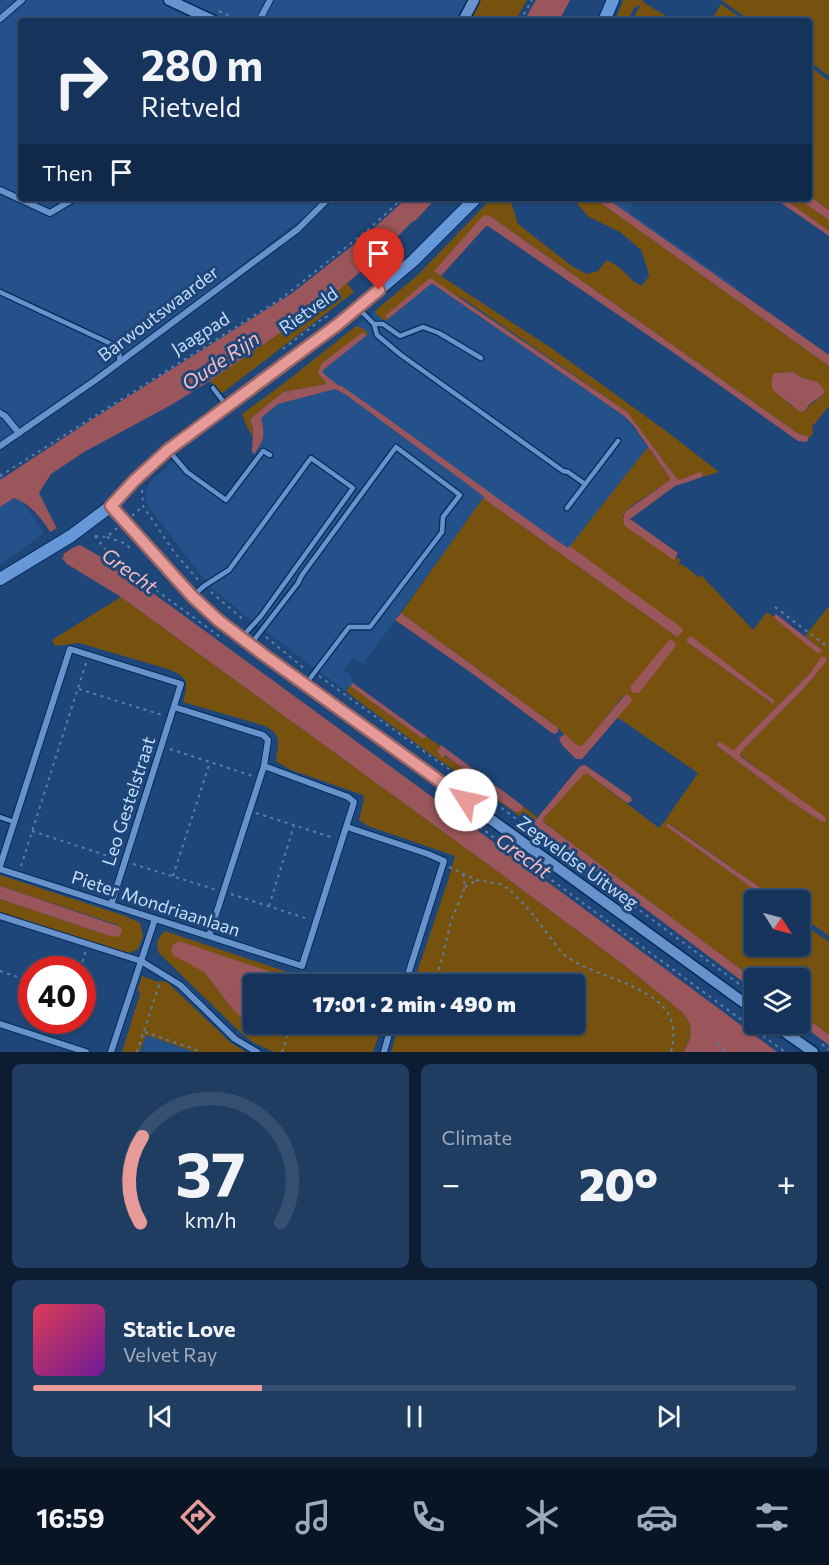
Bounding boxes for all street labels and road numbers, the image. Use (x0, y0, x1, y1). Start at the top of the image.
street label: Barwoutswaarder (93, 260, 223, 366)
street label: Rietveld (274, 282, 342, 338)
street label: Jaagpad (167, 307, 233, 359)
street label: Leo Gestelstraat (97, 733, 159, 869)
street label: Zegveldse Uitweg (513, 811, 643, 913)
street label: Pieter Mondriaanlaan (69, 865, 243, 941)

